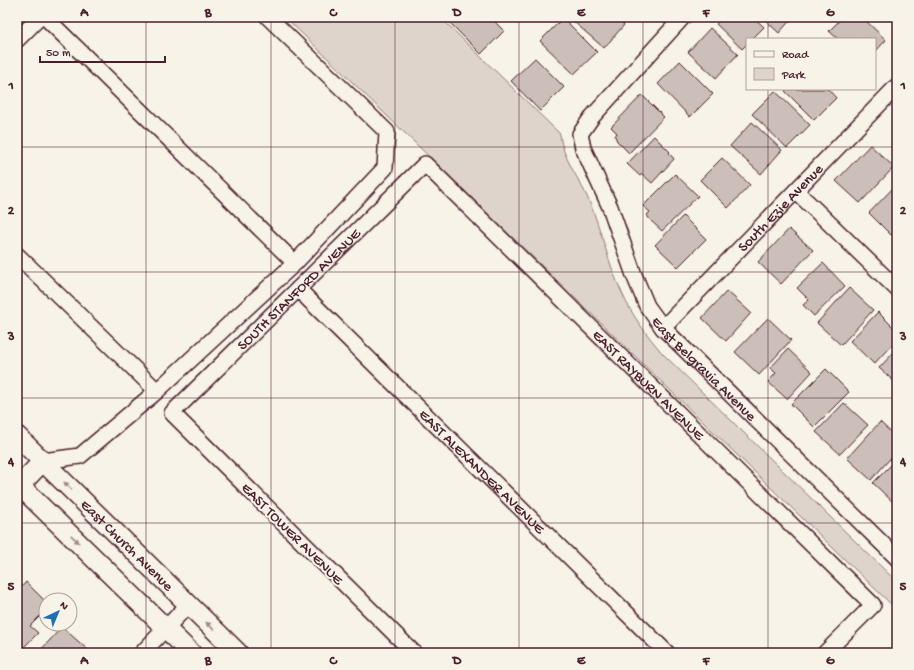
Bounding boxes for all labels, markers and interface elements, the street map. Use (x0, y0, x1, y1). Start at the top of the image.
text: A (79, 6, 89, 21)
text: B (204, 6, 213, 21)
text: C (328, 6, 338, 21)
text: D (452, 6, 462, 21)
text: E (577, 6, 586, 21)
text: F (702, 6, 711, 21)
text: G (826, 6, 835, 21)
scale bar (40, 38, 165, 64)
legend (746, 38, 876, 90)
text: 50 m (46, 47, 71, 61)
text: Road (782, 49, 809, 63)
text: Park (781, 69, 807, 83)
text: 1 (7, 79, 14, 94)
text: 1 (899, 79, 906, 94)
street label: South Ezie Avenue (735, 161, 828, 256)
text: 2 (8, 204, 15, 219)
text: 2 (900, 204, 907, 219)
street label: SOUTH STANFORD AVENUE (234, 225, 366, 355)
street label: East Belgravia Avenue (647, 314, 760, 426)
street label: EAST RAYBURN AVENUE (588, 327, 708, 445)
text: 3 (7, 330, 15, 345)
text: 3 (899, 330, 907, 345)
street label: EAST ALEXANDER AVENUE (414, 406, 548, 539)
text: 4 (7, 455, 15, 470)
text: 4 (899, 455, 907, 470)
street label: EAST TOWER AVENUE (237, 480, 347, 590)
one-way arrow (63, 481, 73, 490)
street label: East Church Avenue (76, 496, 177, 596)
one-way arrow (70, 534, 80, 544)
text: 5 (8, 580, 15, 595)
text: 5 (900, 580, 907, 595)
north arrow (38, 592, 78, 632)
text: N (57, 599, 70, 613)
one-way arrow (205, 621, 215, 631)
text: A (79, 654, 89, 669)
text: B (204, 654, 213, 669)
text: C (328, 654, 338, 669)
text: D (452, 654, 462, 669)
text: E (577, 654, 586, 669)
text: F (702, 654, 711, 669)
text: G (826, 654, 835, 669)

